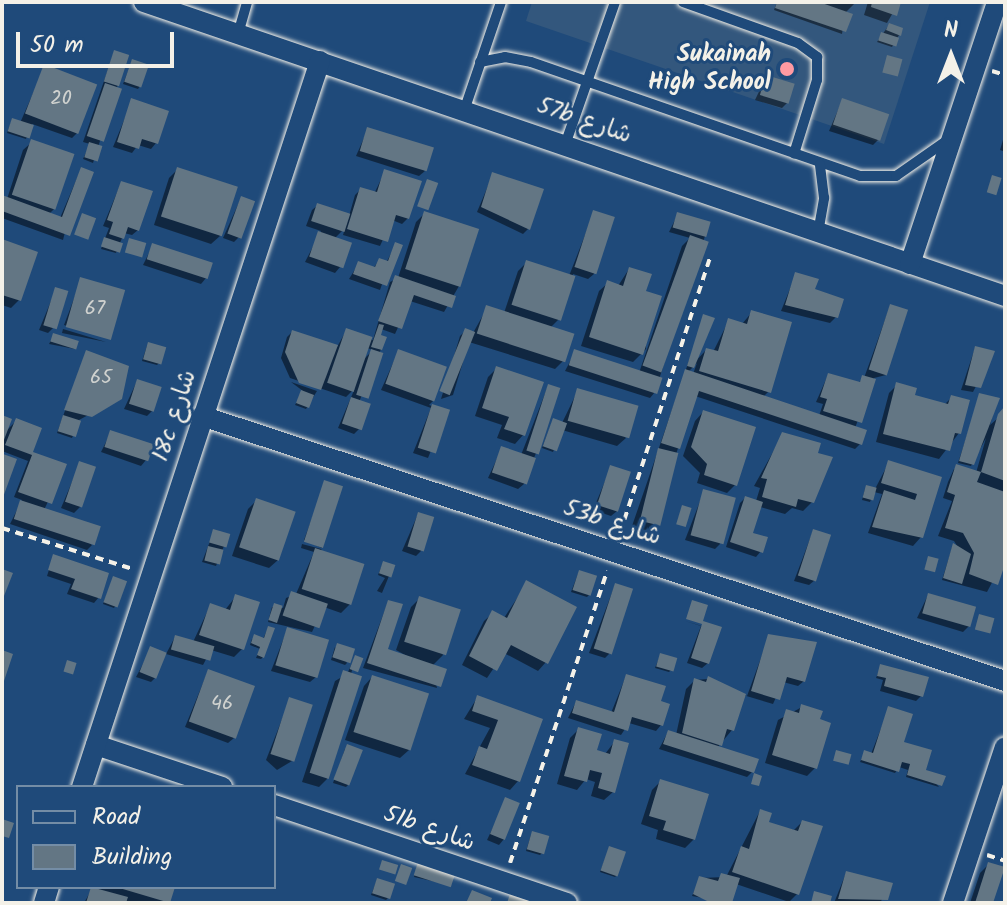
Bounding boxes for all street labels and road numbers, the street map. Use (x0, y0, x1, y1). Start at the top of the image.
street label: 57b شارع (533, 91, 635, 151)
street label: 18c شارع (147, 367, 203, 465)
street label: 53b شارع (560, 494, 664, 552)
street label: 51b شارع (380, 800, 478, 858)

